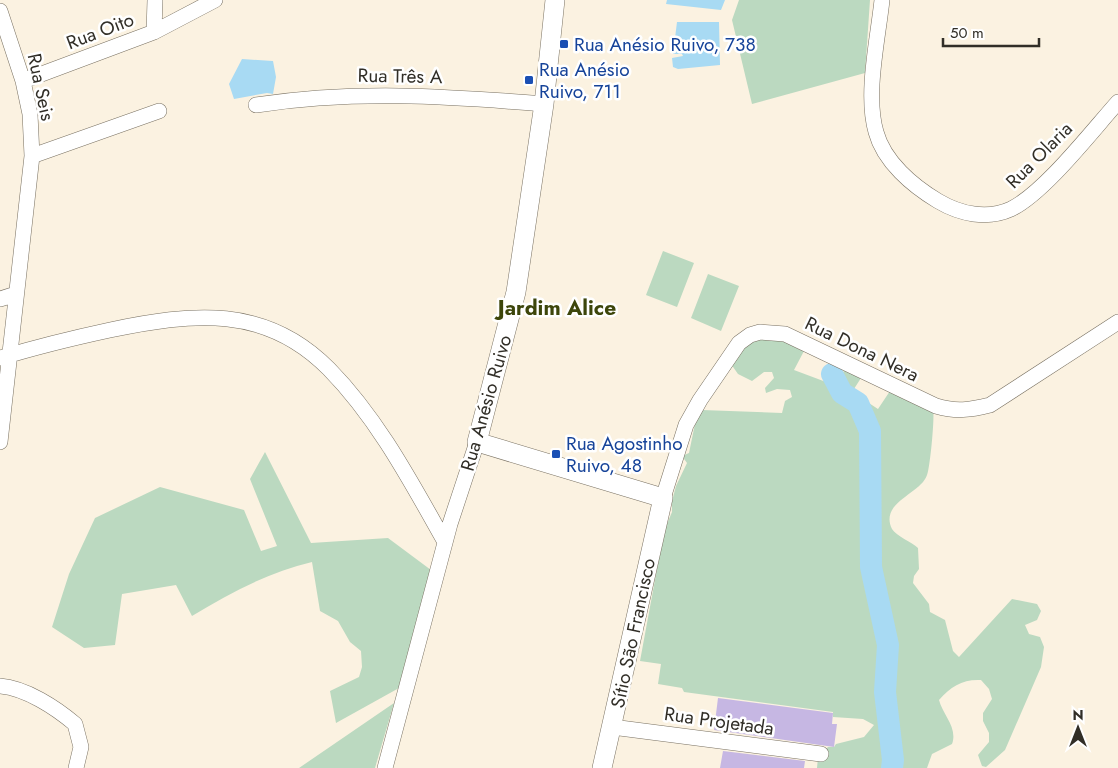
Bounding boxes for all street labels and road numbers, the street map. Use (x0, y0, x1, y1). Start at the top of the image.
street label: Rua Oito (62, 6, 138, 56)
street label: Rua Seis (21, 51, 61, 124)
street label: Rua Três A (357, 62, 443, 90)
street label: Rua Olaria (1000, 116, 1078, 194)
street label: Rua Dona Nera (800, 310, 924, 388)
street label: Rua Anésio Ruivo (454, 332, 518, 474)
street label: Sítio São Francisco (604, 556, 662, 710)
street label: Rua Projetada (663, 700, 775, 742)

